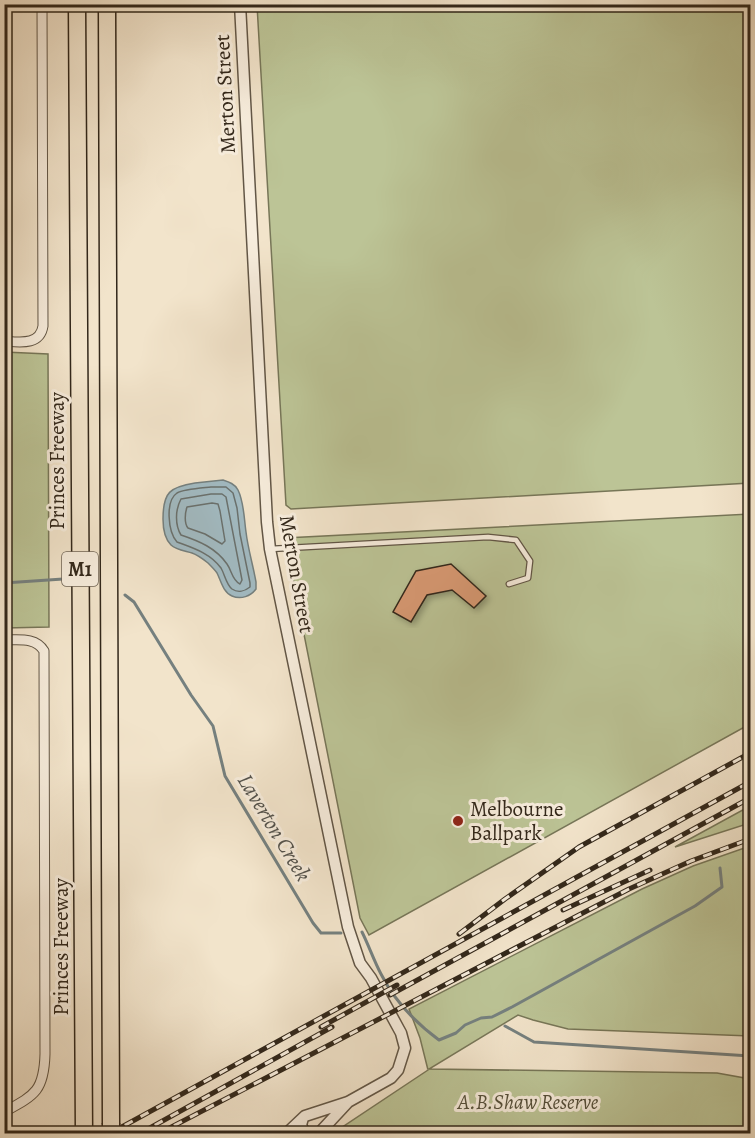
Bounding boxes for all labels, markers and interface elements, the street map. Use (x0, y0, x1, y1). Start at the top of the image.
street label: Merton Street (208, 34, 242, 154)
street label: Princes Freeway (43, 392, 71, 530)
street label: Merton Street (273, 513, 321, 635)
road number: M1 (62, 552, 98, 586)
water label: Laverton Creek (230, 768, 318, 887)
place label: Melbourne Ballpark (470, 795, 563, 847)
marker: Melbourne Ballpark (451, 814, 465, 828)
street label: Princes Freeway (47, 878, 75, 1016)
park label: A.B.Shaw Reserve (457, 1088, 599, 1116)

